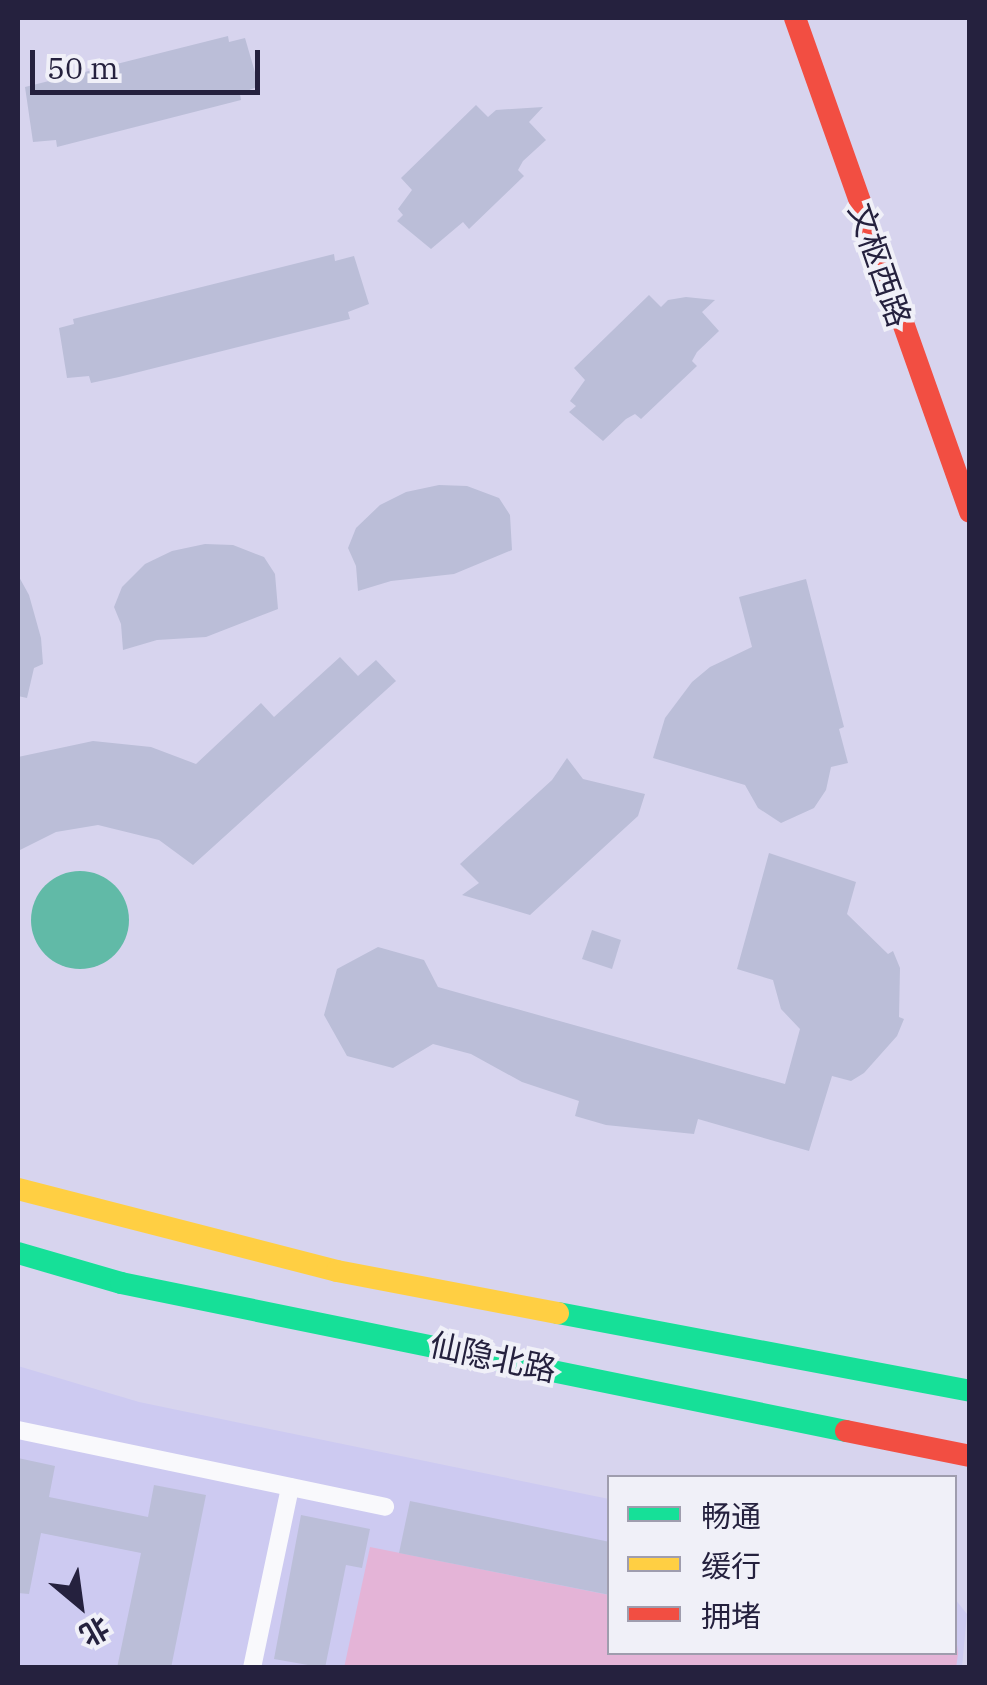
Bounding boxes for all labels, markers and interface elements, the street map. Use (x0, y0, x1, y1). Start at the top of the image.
scale bar (35, 30, 265, 92)
text: 50 m (47, 48, 119, 87)
street label: 文枢西路 (841, 198, 919, 332)
street label: 仙隐北路 (426, 1325, 560, 1389)
legend (607, 1475, 957, 1655)
text: 畅通 (701, 1496, 761, 1535)
text: 缓行 (701, 1546, 761, 1585)
north arrow (30, 1555, 130, 1655)
text: 拥堵 (701, 1596, 761, 1635)
text: 北 (74, 1609, 116, 1655)

